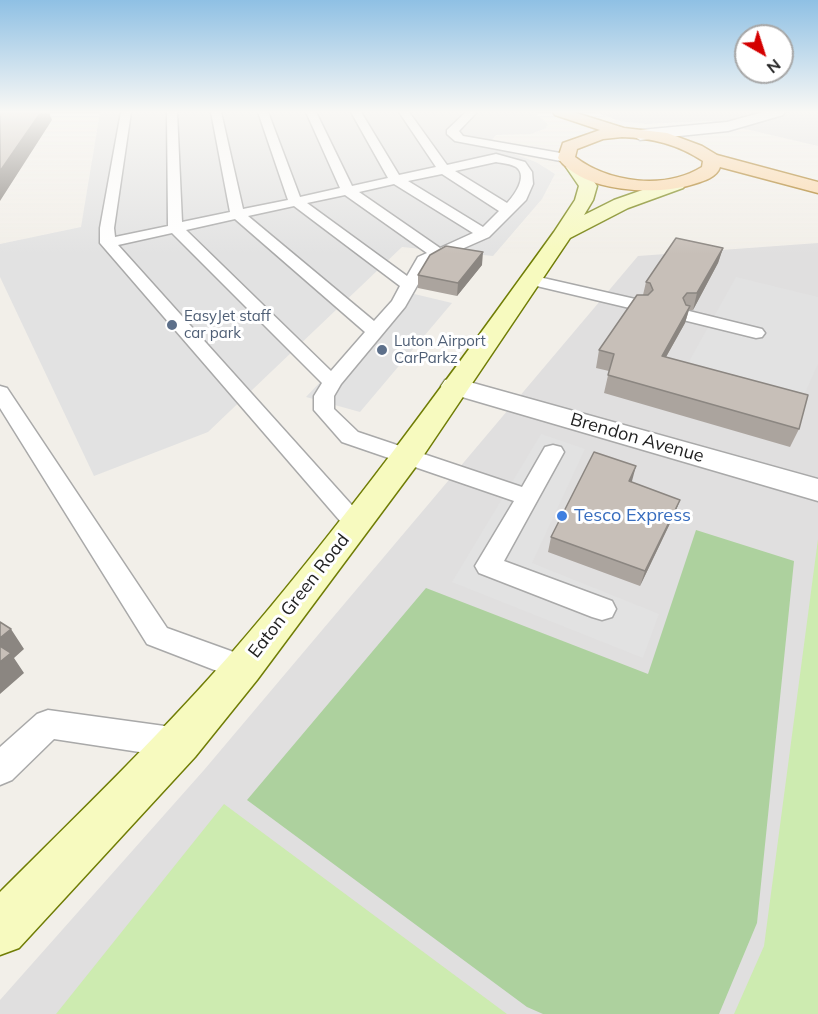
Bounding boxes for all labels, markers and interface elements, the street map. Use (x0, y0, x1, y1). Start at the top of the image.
north arrow (734, 24, 794, 84)
text: N (763, 55, 785, 78)
place label: EasyJet staff car park (184, 307, 271, 342)
marker: EasyJet staff car park (165, 318, 179, 332)
place label: Luton Airport CarParkz (394, 332, 486, 367)
marker: Luton Airport CarParkz (375, 343, 389, 357)
street label: Brendon Avenue (568, 409, 706, 467)
place label: Tesco Express (574, 505, 691, 527)
marker: Tesco Express (555, 509, 569, 523)
street label: Eaton Green Road (244, 530, 354, 662)

